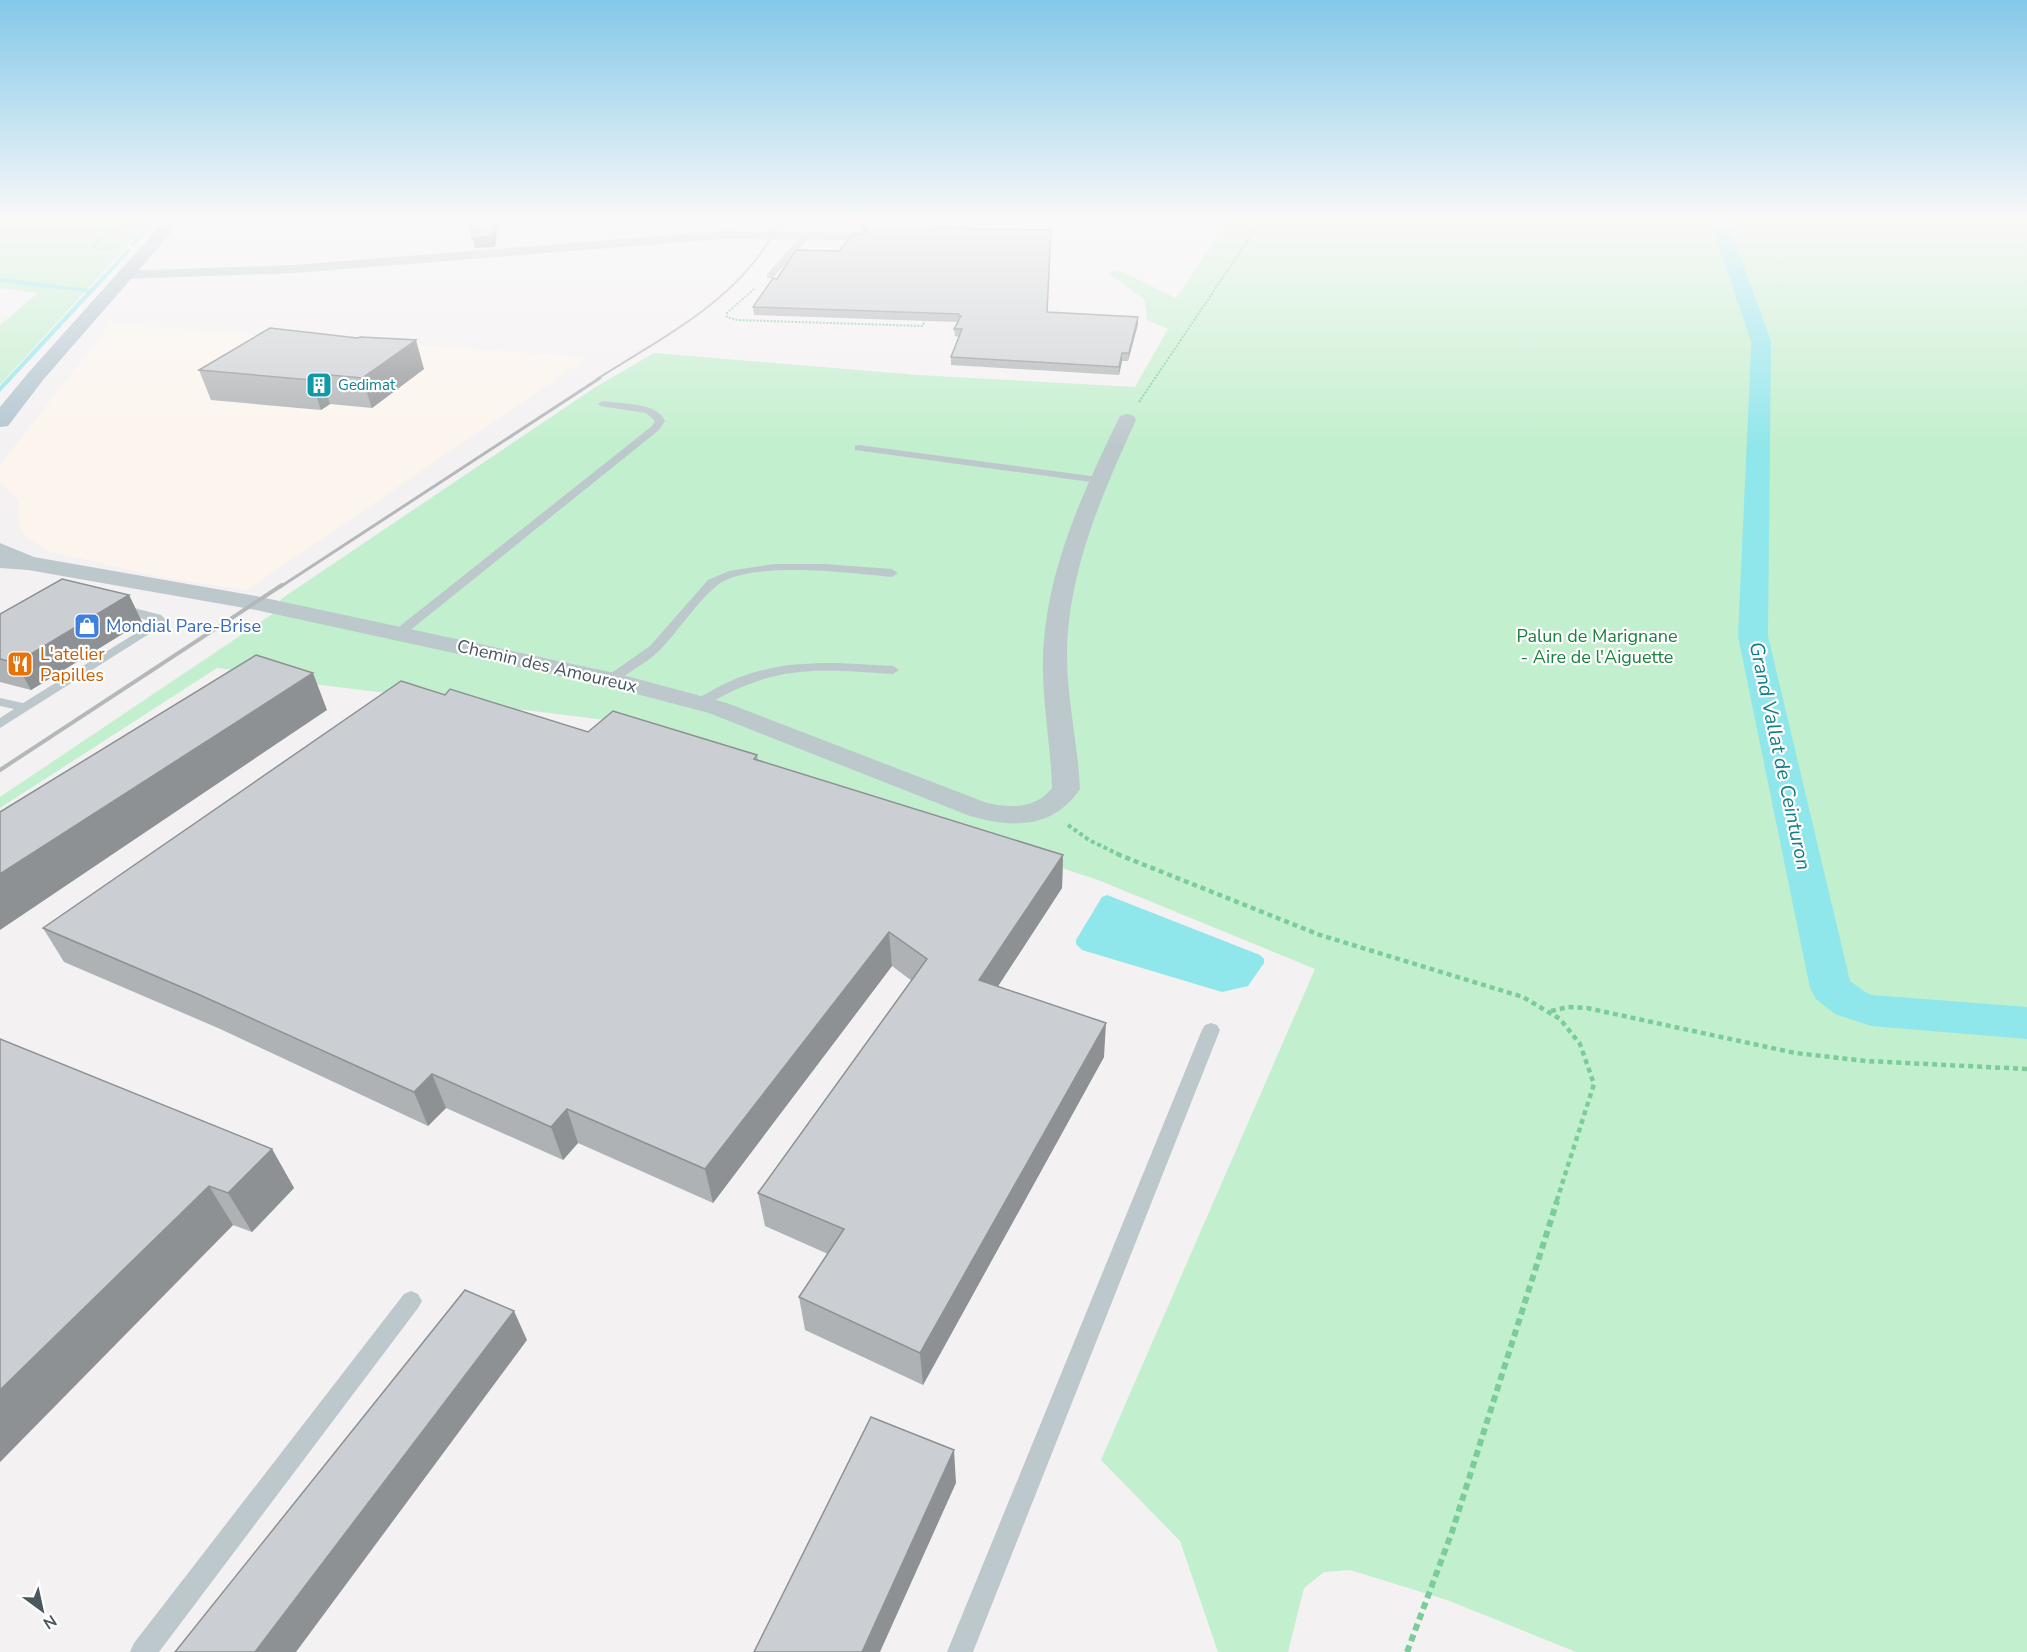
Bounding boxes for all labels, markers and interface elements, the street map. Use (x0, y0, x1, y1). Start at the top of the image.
building icon: Gedimat (304, 370, 334, 400)
place label: Gedimat (338, 375, 396, 395)
shop icon: Mondial Pare-Brise (72, 611, 102, 641)
place label: Mondial Pare-Brise (106, 614, 261, 638)
park label: Palun de Marignane - Aire de l'Aiguette (1516, 624, 1678, 669)
street label: Chemin des Amoureux (455, 634, 640, 698)
water label: Grand Vallat de Ceinturon (1743, 639, 1817, 873)
place label: L'atelier Papilles (40, 642, 105, 687)
restaurant icon: L'atelier Papilles (5, 649, 35, 679)
north arrow (12, 1580, 72, 1640)
text: N (39, 1609, 61, 1634)

